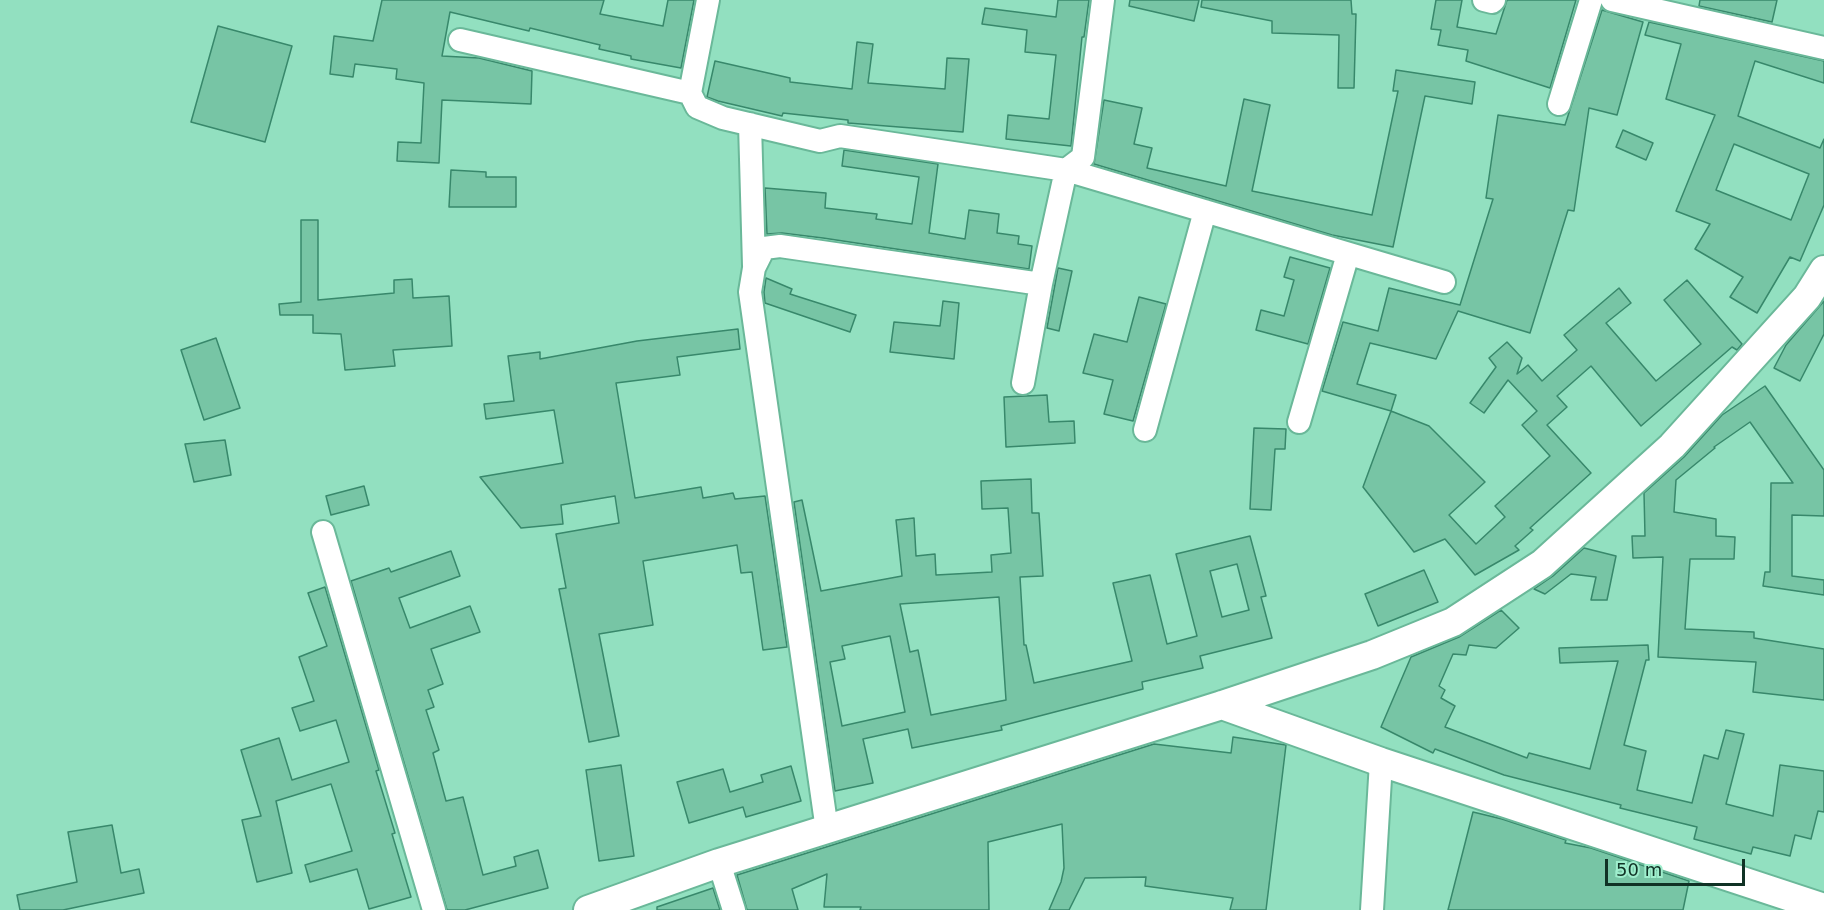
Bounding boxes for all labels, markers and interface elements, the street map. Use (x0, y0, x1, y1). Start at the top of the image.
scale bar (1608, 847, 1748, 885)
text: 50 m (1616, 859, 1662, 880)

